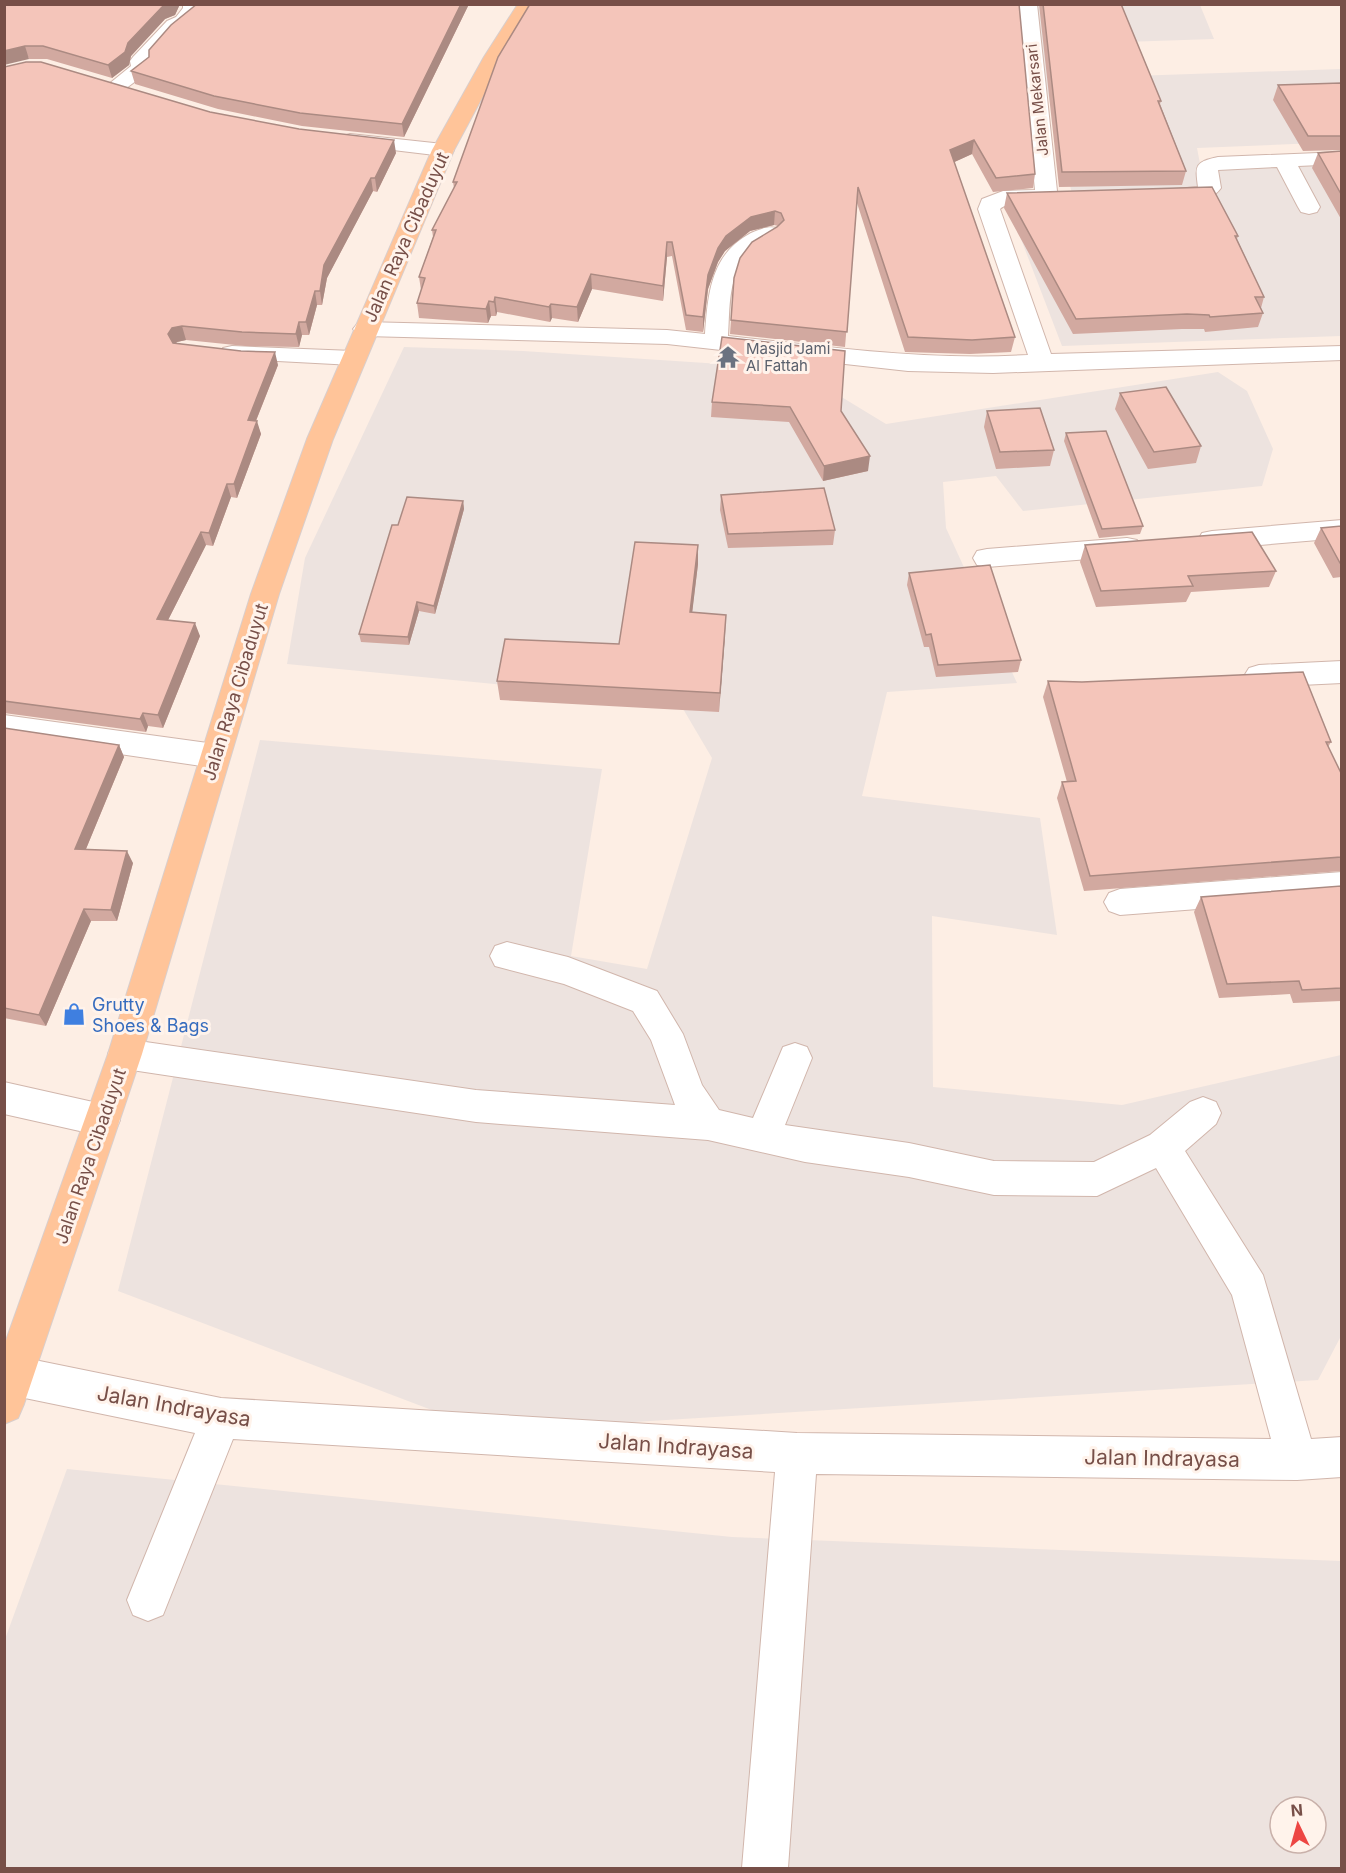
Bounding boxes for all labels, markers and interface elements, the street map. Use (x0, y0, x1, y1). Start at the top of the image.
street label: Jalan Mekarsari (1022, 43, 1052, 157)
street label: Jalan Raya Cibaduyut (359, 148, 453, 325)
place label: Masjid Jami Al Fattah (746, 339, 830, 375)
temple icon: Masjid Jami Al Fattah (715, 344, 741, 370)
street label: Jalan Raya Cibaduyut (198, 601, 272, 783)
place label: Grutty Shoes & Bags (92, 994, 209, 1036)
shop icon: Grutty Shoes & Bags (61, 1001, 87, 1027)
street label: Jalan Raya Cibaduyut (50, 1065, 130, 1247)
street label: Jalan Indrayasa (95, 1380, 253, 1432)
street label: Jalan Indrayasa (597, 1428, 755, 1464)
street label: Jalan Indrayasa (1084, 1444, 1240, 1472)
north arrow (1268, 1795, 1328, 1855)
text: N (1290, 1800, 1304, 1821)

